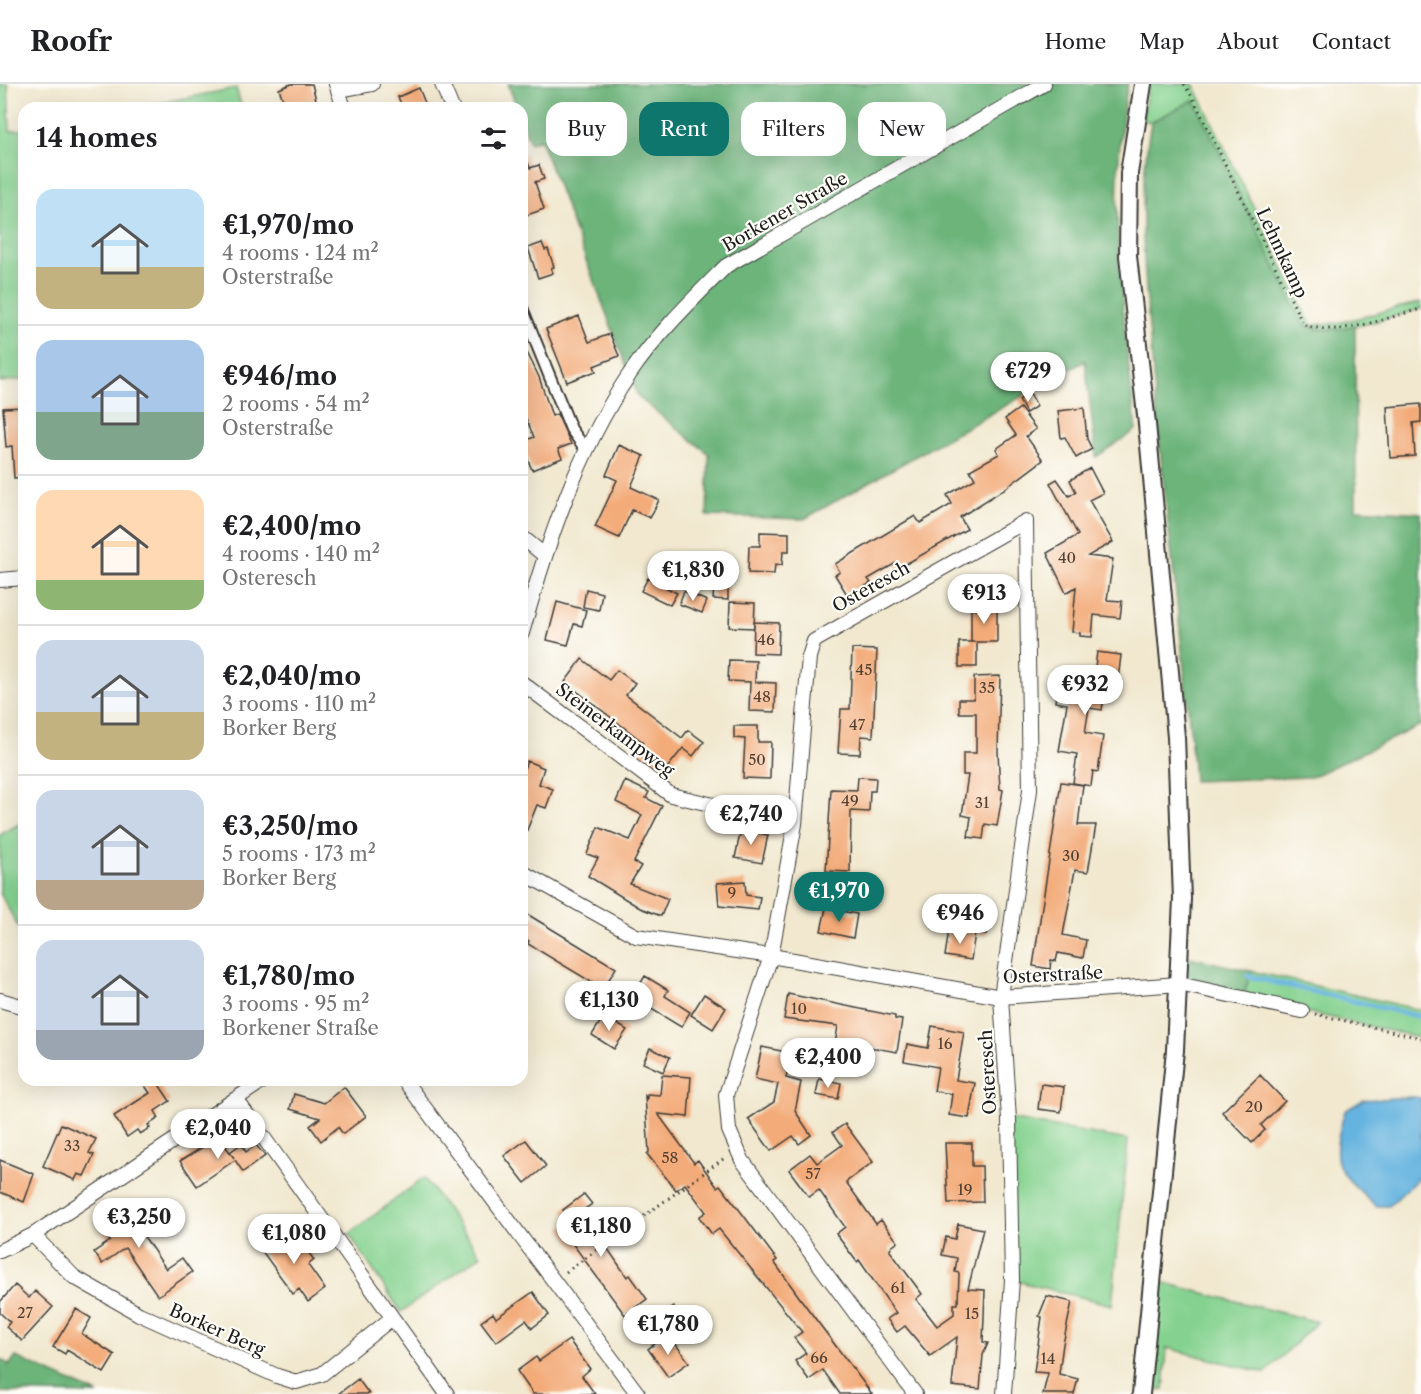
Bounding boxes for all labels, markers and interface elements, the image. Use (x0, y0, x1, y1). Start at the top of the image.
text: Roofr (30, 24, 112, 58)
text: Home (1045, 29, 1106, 54)
text: Map (1139, 29, 1184, 54)
text: About (1217, 29, 1279, 54)
text: Contact (1312, 29, 1391, 54)
chip: Buy (546, 102, 627, 156)
chip: Rent (639, 102, 729, 156)
chip: Filters (741, 102, 846, 156)
chip: New (858, 102, 946, 156)
text: 14 homes (36, 122, 158, 154)
icon: filters (477, 122, 510, 155)
street label: Borkener Straße (718, 167, 852, 257)
street label: Lehmkamp (1251, 204, 1313, 302)
text: €1,970/mo (222, 209, 354, 241)
icon: home (84, 213, 156, 285)
text: 4 rooms · 124 m² (222, 241, 379, 265)
text: Osterstraße (222, 265, 334, 289)
pin: €729 (992, 352, 1064, 403)
text: €729 (1005, 359, 1051, 383)
text: €946/mo (222, 360, 337, 392)
icon: home (84, 364, 156, 436)
text: 2 rooms · 54 m² (222, 392, 370, 416)
text: Osterstraße (222, 416, 334, 440)
text: €2,400/mo (222, 510, 361, 542)
icon: home (84, 514, 156, 586)
text: 4 rooms · 140 m² (222, 542, 380, 566)
house number: 40 (1058, 548, 1076, 567)
pin: €1,830 (644, 551, 742, 602)
street label: Osteresch (828, 557, 914, 617)
text: €1,830 (661, 558, 725, 582)
text: Osteresch (222, 566, 317, 590)
pin: €913 (948, 574, 1020, 625)
text: €913 (962, 581, 1006, 605)
house number: 46 (757, 630, 775, 649)
text: €2,040/mo (222, 660, 361, 692)
house number: 45 (856, 660, 872, 679)
icon: home (84, 664, 156, 736)
pin: €932 (1049, 665, 1121, 716)
text: €932 (1061, 672, 1109, 696)
street label: Steinerkampweg (551, 678, 679, 782)
house number: 35 (979, 678, 995, 697)
house number: 48 (753, 687, 771, 706)
text: 3 rooms · 110 m² (222, 692, 376, 716)
house number: 47 (849, 715, 866, 734)
text: Borker Berg (222, 716, 336, 740)
house number: 50 (748, 750, 766, 769)
house number: 49 (841, 791, 859, 810)
house number: 31 (975, 793, 990, 812)
pin: €2,740 (702, 795, 800, 846)
text: €2,740 (719, 802, 783, 826)
text: €3,250/mo (222, 810, 358, 842)
icon: home (84, 814, 156, 886)
text: 5 rooms · 173 m² (222, 842, 376, 866)
house number: 30 (1062, 846, 1080, 865)
text: Borker Berg (222, 866, 336, 890)
pin: €1,970 (790, 872, 888, 923)
text: €1,970 (808, 879, 870, 903)
house number: 9 (728, 883, 736, 902)
pin: €946 (924, 894, 996, 945)
text: €946 (936, 901, 984, 925)
text: €1,780/mo (222, 960, 355, 992)
street label: Osterstraße (1002, 961, 1104, 989)
icon: home (84, 964, 156, 1036)
pin: €1,130 (560, 981, 658, 1032)
text: €1,130 (579, 988, 639, 1012)
text: 3 rooms · 95 m² (222, 992, 369, 1016)
house number: 10 (791, 999, 807, 1018)
text: Borkener Straße (222, 1016, 379, 1040)
street label: Osteresch (975, 1029, 1001, 1115)
house number: 16 (937, 1034, 953, 1053)
pin: €2,400 (779, 1038, 877, 1089)
text: €2,400 (794, 1045, 862, 1069)
house number: 20 (1245, 1097, 1263, 1116)
pin: €2,040 (169, 1109, 267, 1160)
text: €2,040 (184, 1116, 252, 1140)
house number: 33 (64, 1136, 80, 1155)
house number: 58 (661, 1148, 679, 1167)
house number: 57 (805, 1164, 821, 1183)
house number: 19 (957, 1180, 973, 1199)
pin: €3,250 (90, 1198, 188, 1249)
text: €3,250 (106, 1205, 172, 1229)
pin: €1,180 (552, 1207, 650, 1258)
pin: €1,080 (245, 1214, 343, 1265)
text: €1,180 (570, 1214, 632, 1238)
text: €1,080 (262, 1221, 326, 1245)
house number: 61 (890, 1278, 906, 1297)
street label: Borker Berg (166, 1299, 269, 1361)
house number: 27 (17, 1303, 34, 1322)
house number: 15 (965, 1304, 979, 1323)
pin: €1,780 (619, 1305, 717, 1356)
text: €1,780 (637, 1312, 699, 1336)
house number: 66 (810, 1348, 828, 1367)
house number: 14 (1041, 1349, 1055, 1368)

